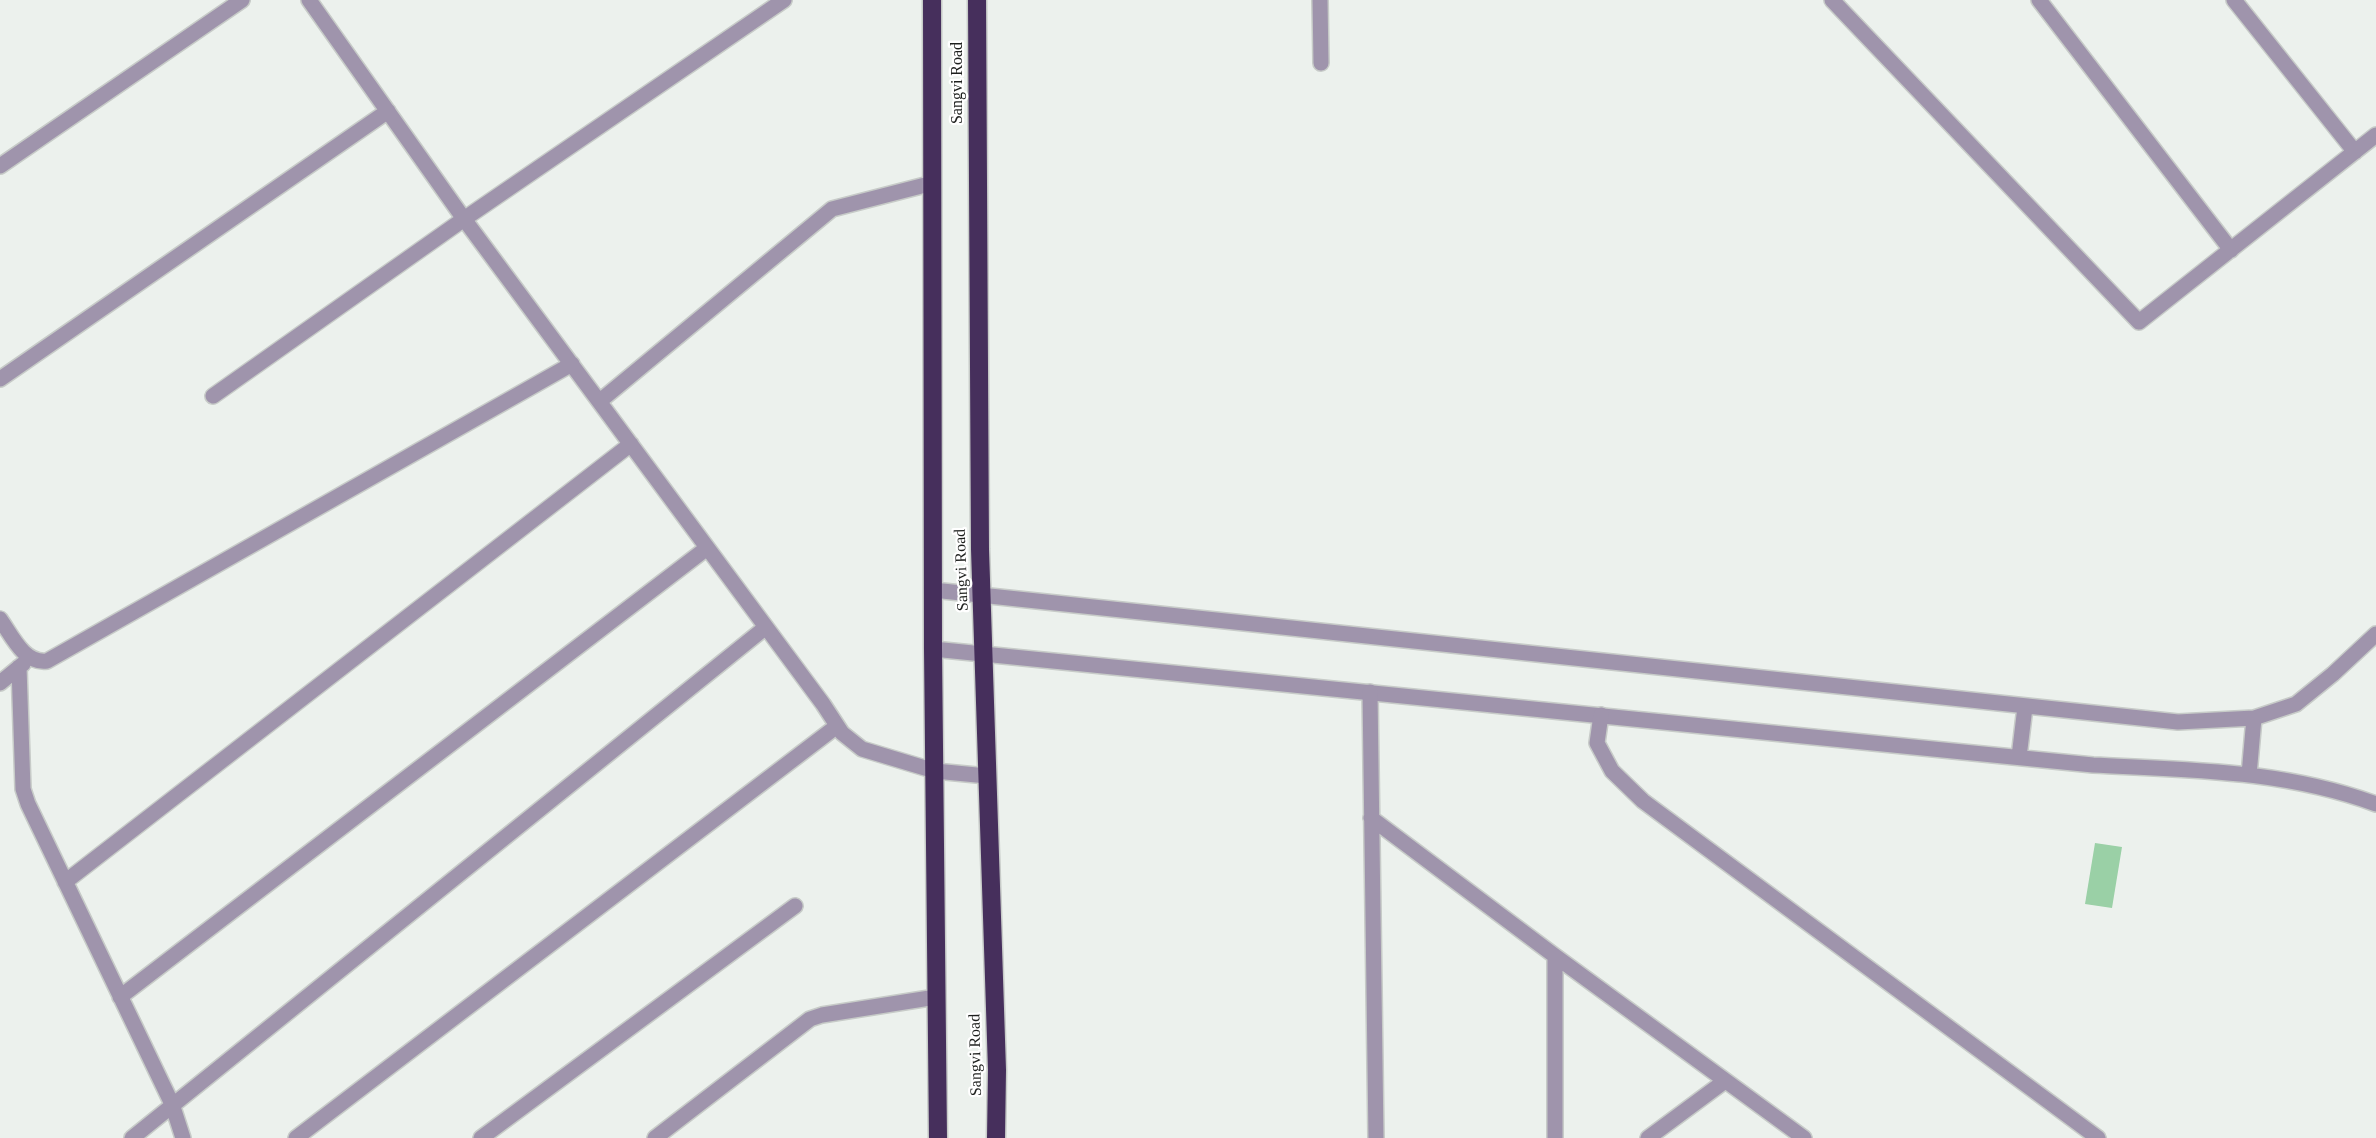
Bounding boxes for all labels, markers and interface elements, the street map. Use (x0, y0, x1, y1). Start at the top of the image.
street label: Sangvi Road (948, 42, 968, 124)
street label: Sangvi Road (951, 529, 973, 611)
street label: Sangvi Road (966, 1014, 986, 1096)

